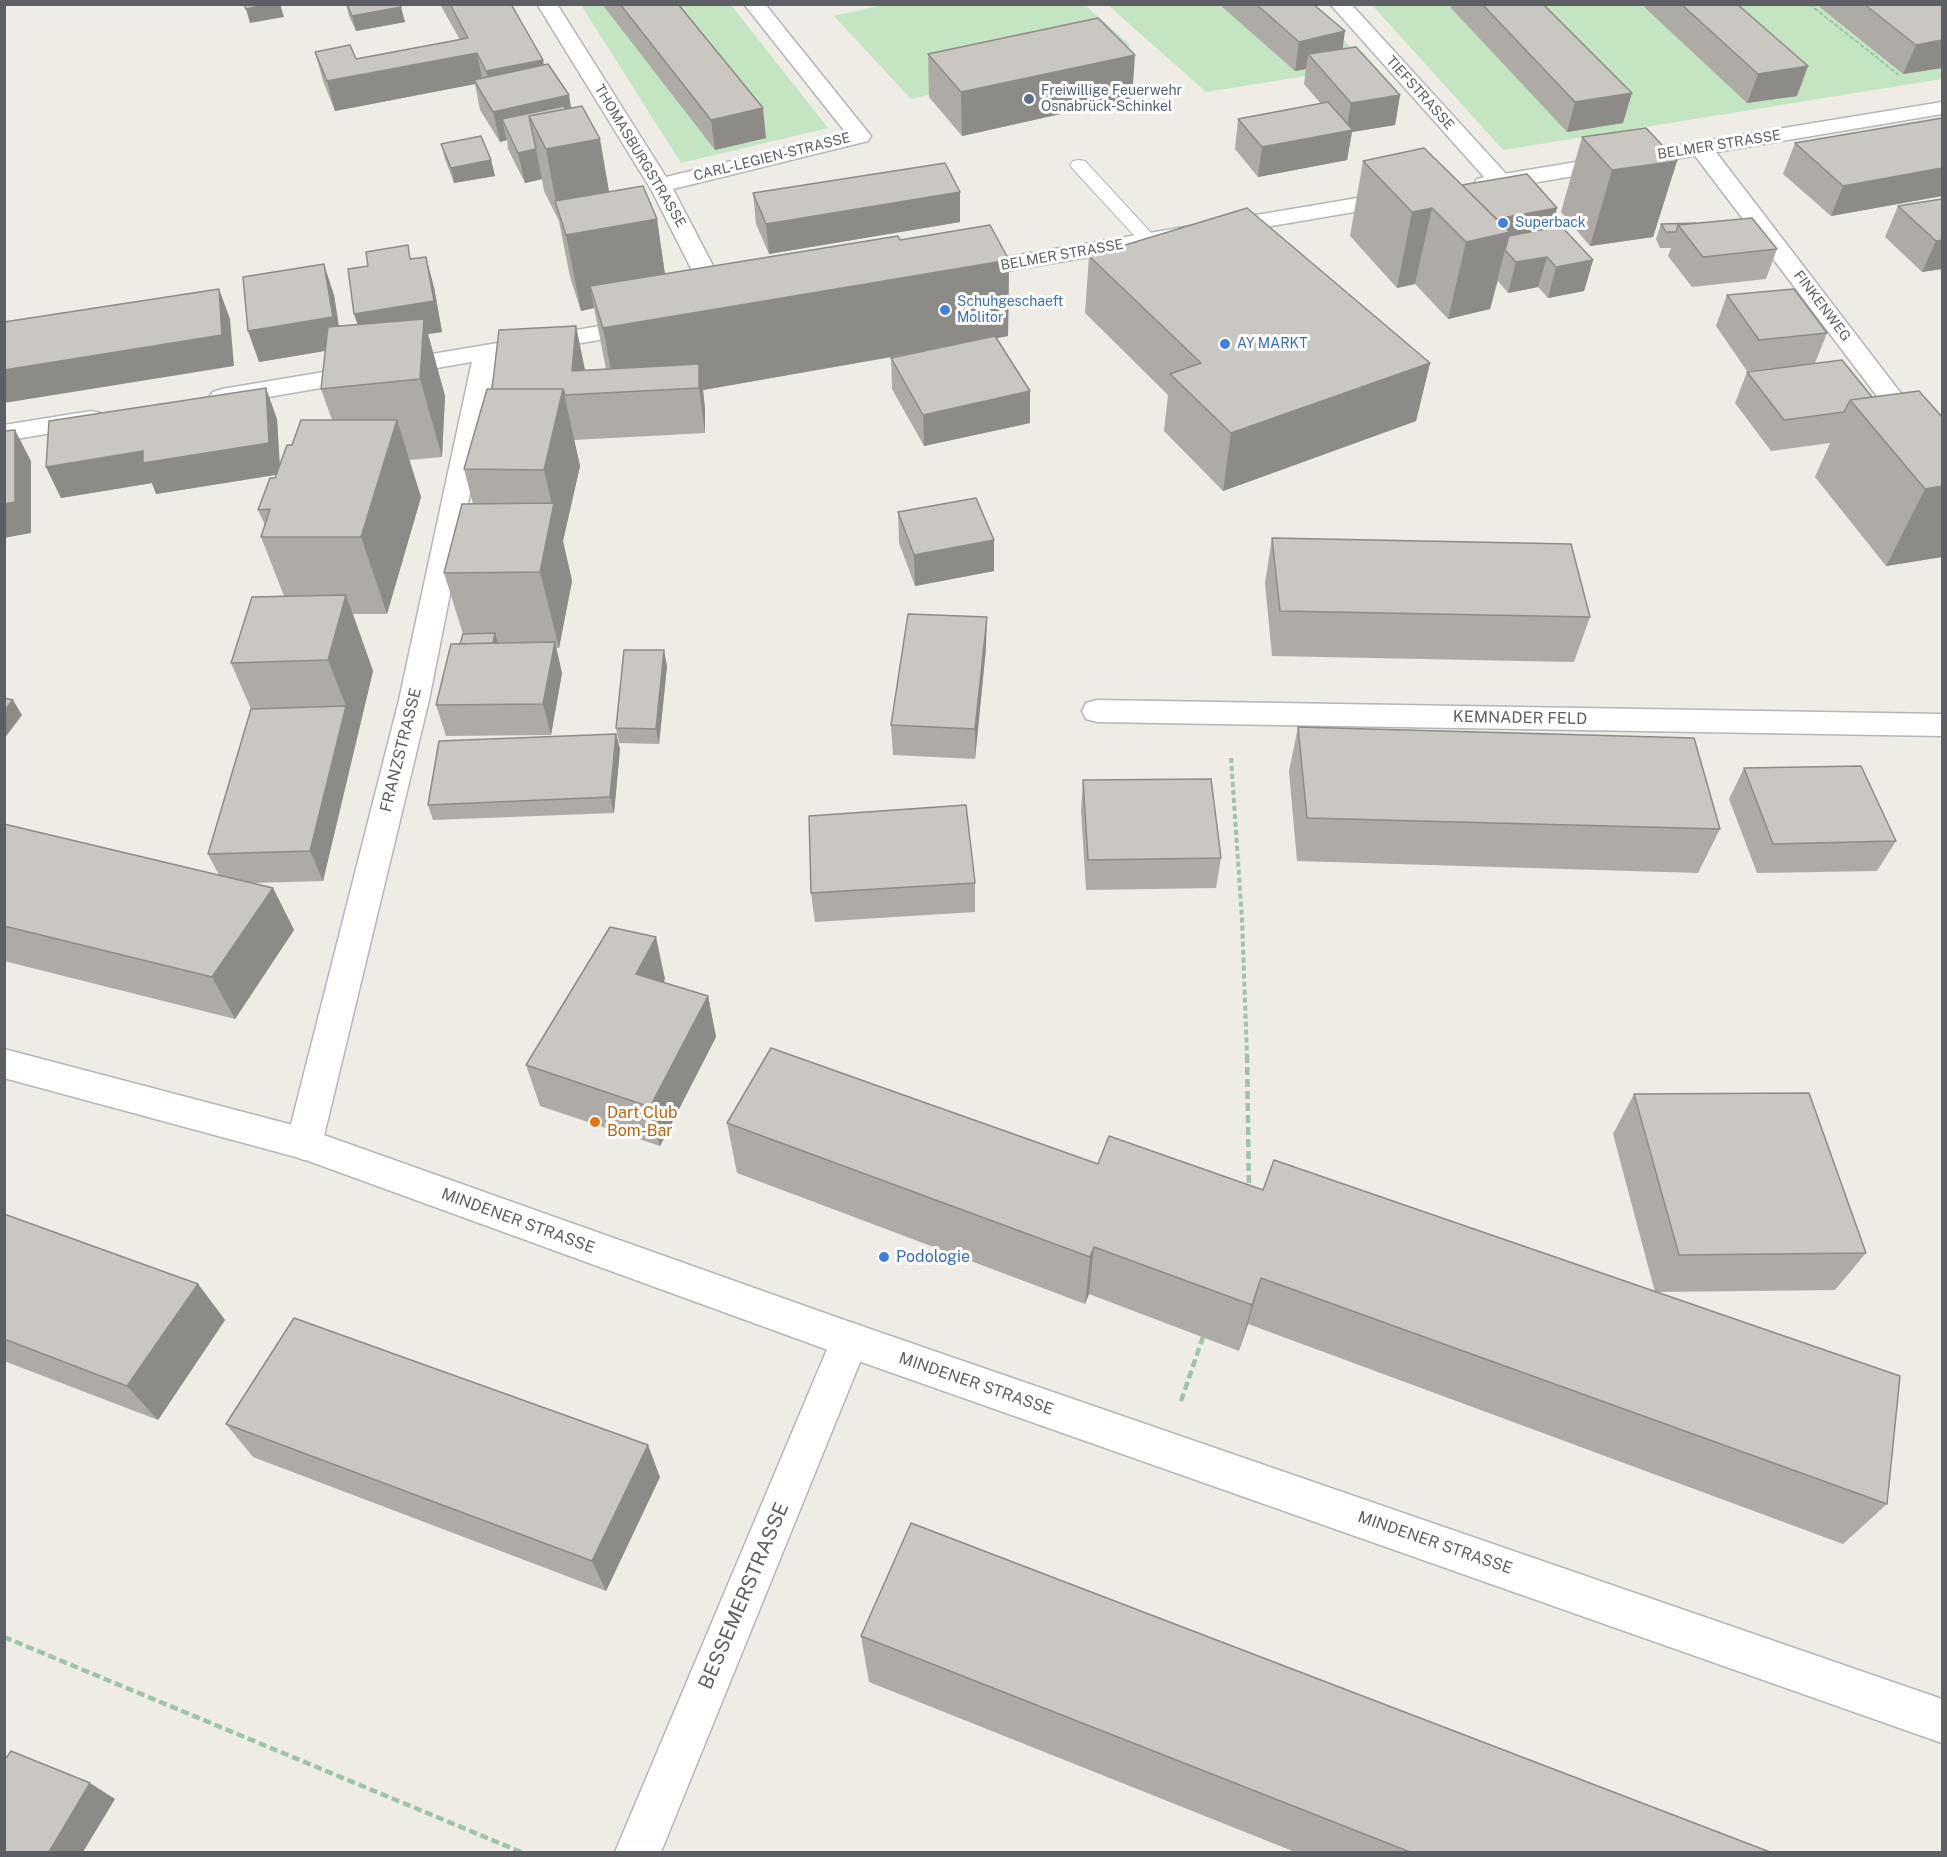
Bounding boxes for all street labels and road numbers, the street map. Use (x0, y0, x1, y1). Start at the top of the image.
street label: TIEFSTRASSE (1382, 53, 1458, 133)
street label: THOMASBURGSTRASSE (591, 82, 689, 230)
street label: BELMER STRASSE (1656, 127, 1782, 163)
street label: CARL-LEGIEN-STRASSE (692, 129, 852, 185)
street label: BELMER STRASSE (999, 236, 1125, 274)
street label: FINKENWEG (1790, 267, 1854, 345)
street label: FRANZSTRASSE (376, 686, 426, 814)
street label: KEMNADER FELD (1453, 707, 1587, 729)
street label: MINDENER STRASSE (439, 1184, 597, 1258)
street label: MINDENER STRASSE (896, 1349, 1056, 1419)
street label: BESSEMERSTRASSE (694, 1499, 794, 1693)
street label: MINDENER STRASSE (1355, 1508, 1515, 1578)

